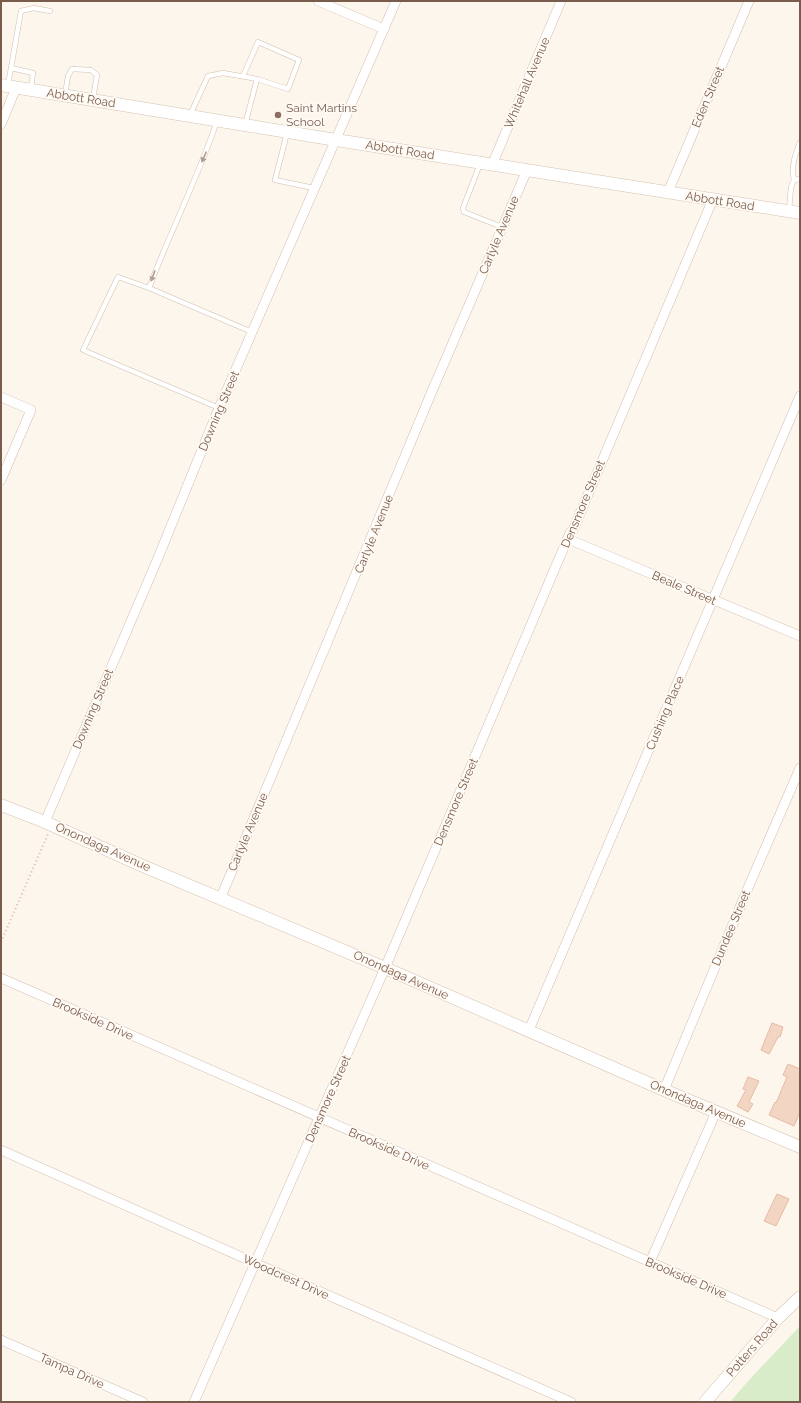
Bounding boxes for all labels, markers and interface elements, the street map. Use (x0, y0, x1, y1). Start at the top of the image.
street label: Whitehall Avenue (501, 35, 553, 131)
street label: Eden Street (689, 64, 727, 130)
street label: Abbott Road (45, 86, 117, 110)
place label: Saint Martins School (286, 101, 357, 129)
marker: Saint Martins School (273, 110, 283, 120)
street label: Abbott Road (364, 138, 436, 162)
one-way arrow (201, 151, 207, 163)
street label: Abbott Road (684, 189, 756, 213)
street label: Carlyle Avenue (476, 194, 522, 276)
one-way arrow (150, 271, 156, 283)
street label: Downing Street (196, 369, 242, 453)
street label: Densmore Street (558, 458, 608, 550)
street label: Carlyle Avenue (352, 493, 396, 575)
street label: Beale Street (650, 568, 718, 608)
street label: Downing Street (70, 667, 116, 751)
street label: Cushing Place (643, 674, 687, 752)
street label: Densmore Street (431, 756, 481, 848)
street label: Carlyle Avenue (225, 791, 271, 873)
street label: Onondaga Avenue (53, 820, 153, 874)
street label: Dundee Street (709, 888, 753, 968)
street label: Onondaga Avenue (351, 948, 451, 1002)
street label: Brookside Drive (50, 995, 136, 1043)
street label: Densmore Street (302, 1053, 354, 1145)
street label: Onondaga Avenue (648, 1077, 748, 1131)
street label: Brookside Drive (346, 1125, 432, 1173)
street label: Woodcrest Drive (241, 1252, 331, 1302)
street label: Brookside Drive (643, 1255, 729, 1301)
street label: Potters Road (723, 1317, 781, 1379)
street label: Tampa Drive (38, 1351, 106, 1391)

